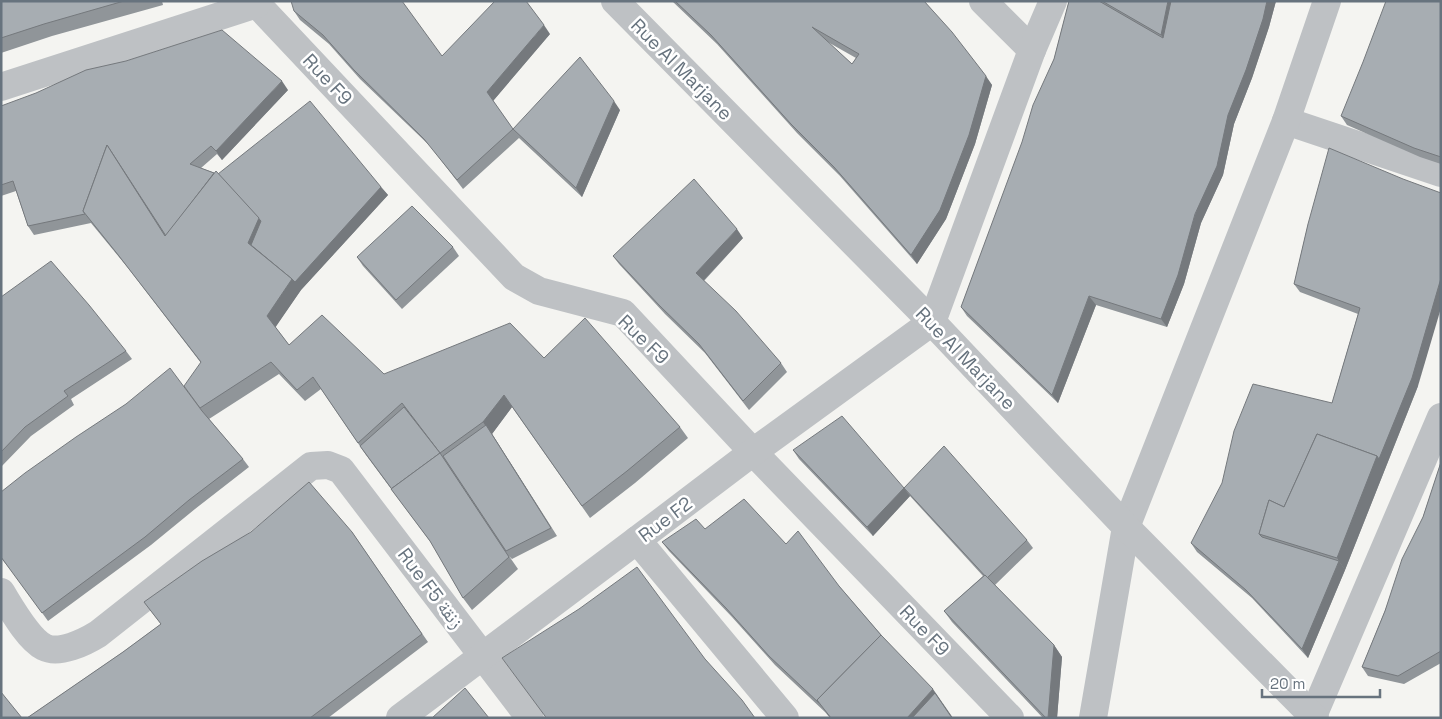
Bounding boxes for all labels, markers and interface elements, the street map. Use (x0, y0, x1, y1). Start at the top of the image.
street label: Rue Al Marjane (625, 13, 738, 126)
street label: Rue F9 (297, 48, 358, 110)
street label: Rue Al Marjane (910, 301, 1021, 415)
street label: Rue F9 (613, 309, 675, 370)
street label: Rue F2 (633, 491, 697, 548)
street label: Rue F5 زنقة (392, 543, 469, 634)
street label: Rue F9 (894, 599, 955, 661)
scale bar (1262, 666, 1380, 698)
text: 20 m (1270, 674, 1305, 693)

